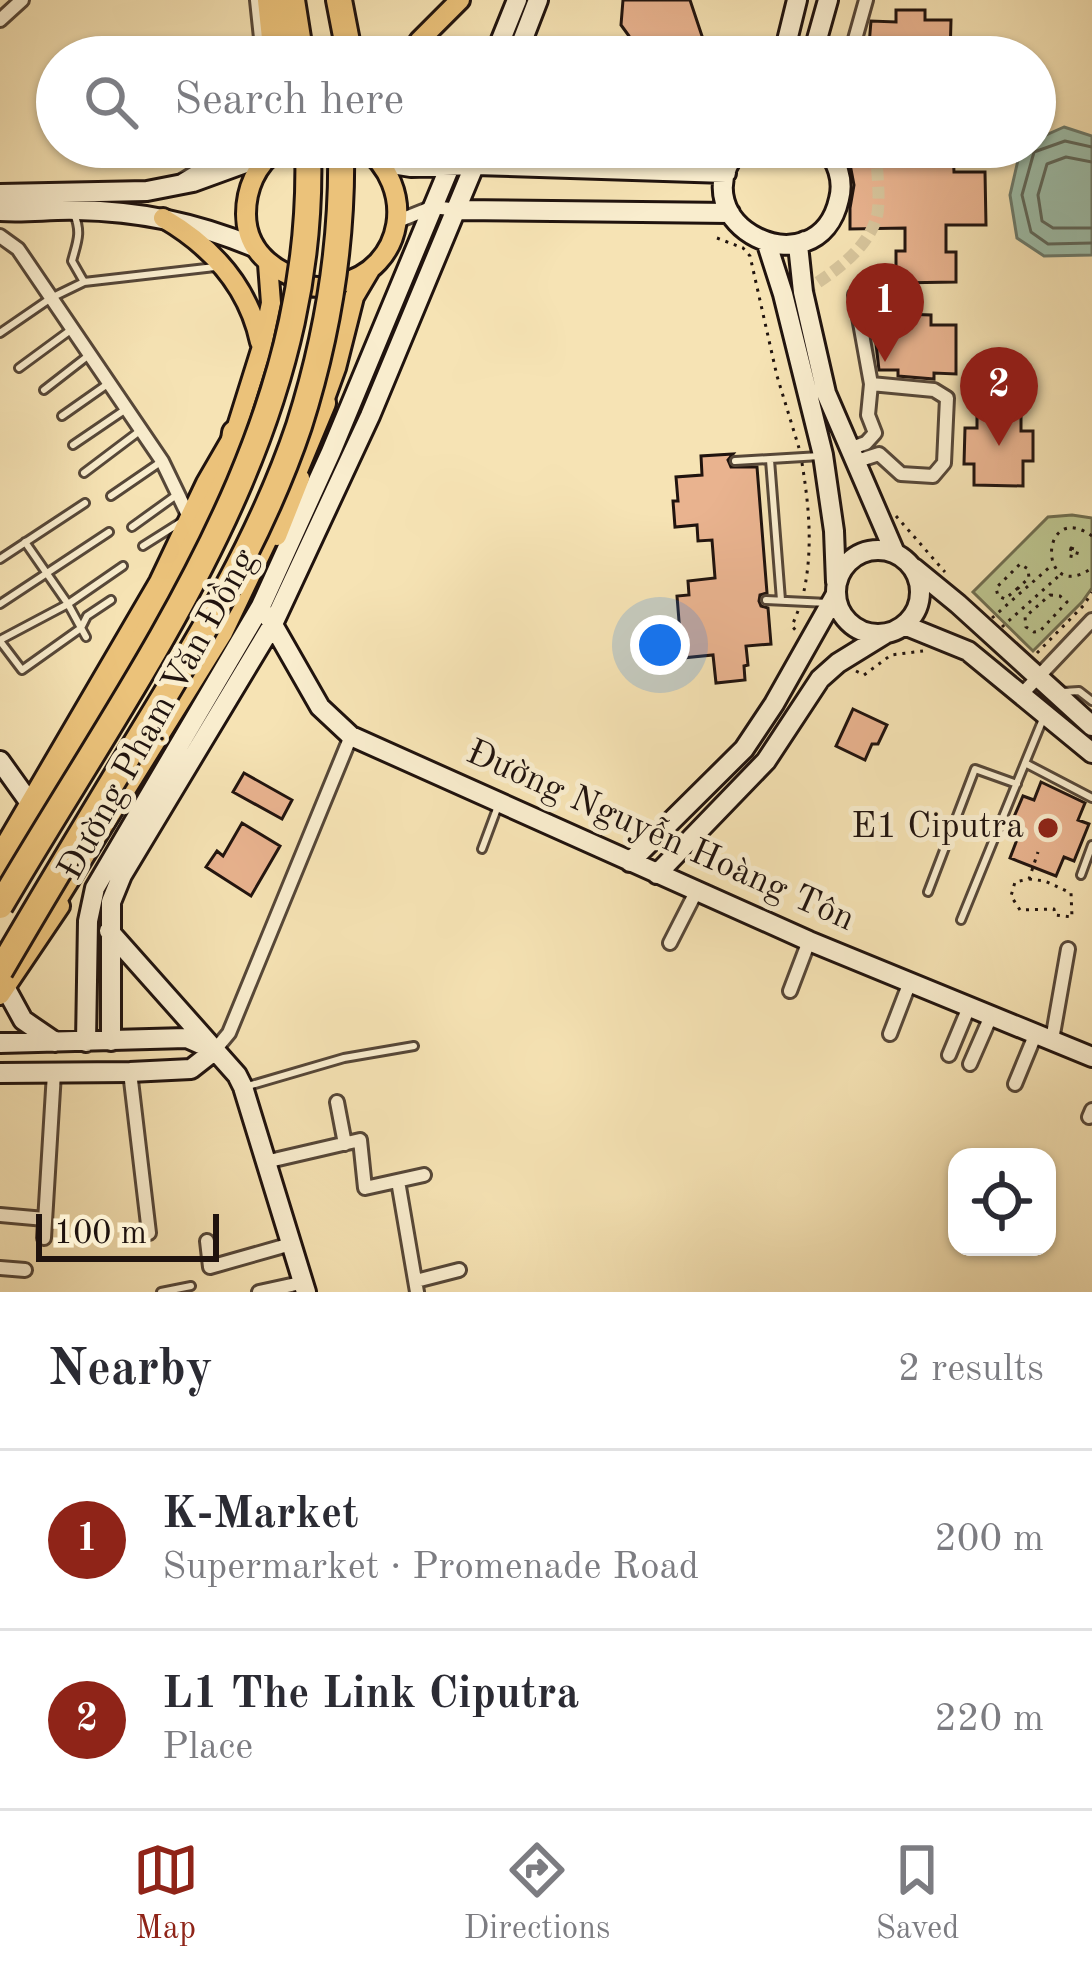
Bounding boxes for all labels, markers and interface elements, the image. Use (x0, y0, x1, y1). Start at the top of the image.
search box (36, 36, 1056, 168)
icon: search (78, 69, 144, 135)
text: Search here (174, 79, 404, 124)
pin: 1 (846, 263, 924, 362)
pin: 2 (960, 347, 1038, 446)
street label: Đường Phạm Văn Đồng (50, 541, 265, 886)
your location (630, 615, 690, 675)
street label: Đường Nguyễn Hoàng Tôn (461, 732, 861, 939)
place label: E1 Ciputra (851, 810, 1024, 846)
marker: E1 Ciputra (1035, 815, 1061, 841)
map controls (948, 1148, 1056, 1256)
button: locate (948, 1148, 1056, 1256)
scale bar (36, 1208, 219, 1261)
text: 100 m (54, 1218, 147, 1251)
text: Nearby (48, 1345, 213, 1396)
text: 2 results (898, 1350, 1044, 1389)
text: K-Market (162, 1493, 359, 1538)
text: 1 (76, 1520, 98, 1559)
text: 200 m (934, 1520, 1044, 1559)
text: Supermarket · Promenade Road (162, 1548, 699, 1587)
text: L1 The Link Ciputra (162, 1673, 579, 1718)
text: 2 (76, 1700, 98, 1739)
text: 220 m (934, 1700, 1044, 1739)
text: Place (162, 1728, 253, 1767)
tab: Map (133, 1837, 199, 1950)
tab: Directions (464, 1837, 610, 1950)
tab: Saved (875, 1837, 959, 1950)

